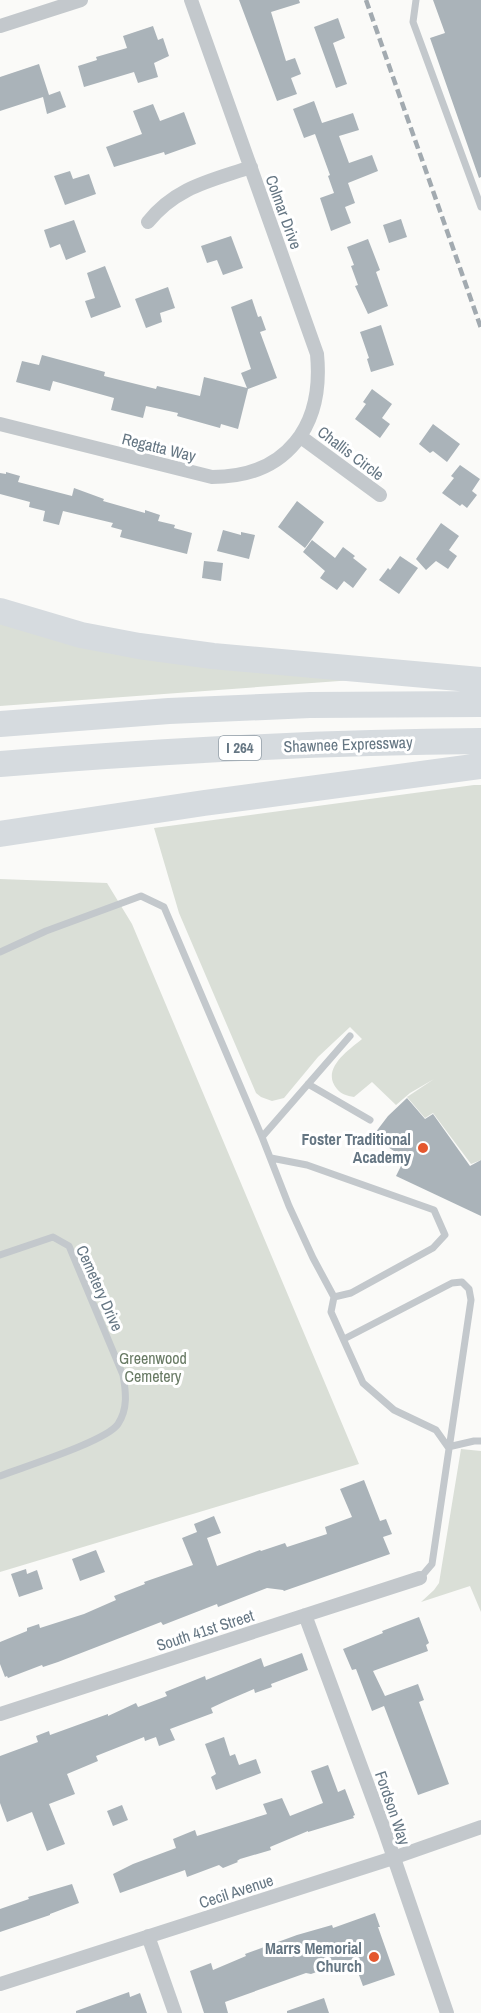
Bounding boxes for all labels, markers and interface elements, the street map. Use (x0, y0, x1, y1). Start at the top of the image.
street label: Colmar Drive (260, 172, 308, 252)
street label: Challis Circle (313, 421, 389, 485)
street label: Regatta Way (120, 427, 199, 467)
street label: Shawnee Expressway (283, 731, 413, 757)
road number: I 264 (219, 736, 261, 760)
place label: Foster Traditional Academy (302, 1128, 412, 1168)
marker: Foster Traditional Academy (416, 1141, 430, 1155)
street label: Cemetery Drive (71, 1242, 129, 1334)
park label: Greenwood Cemetery (119, 1347, 187, 1387)
street label: South 41st Street (153, 1604, 257, 1656)
street label: Fordson Way (370, 1768, 416, 1848)
street label: Cecil Avenue (196, 1869, 276, 1913)
place label: Marrs Memorial Church (265, 1937, 362, 1977)
marker: Marrs Memorial Church (367, 1950, 381, 1964)

